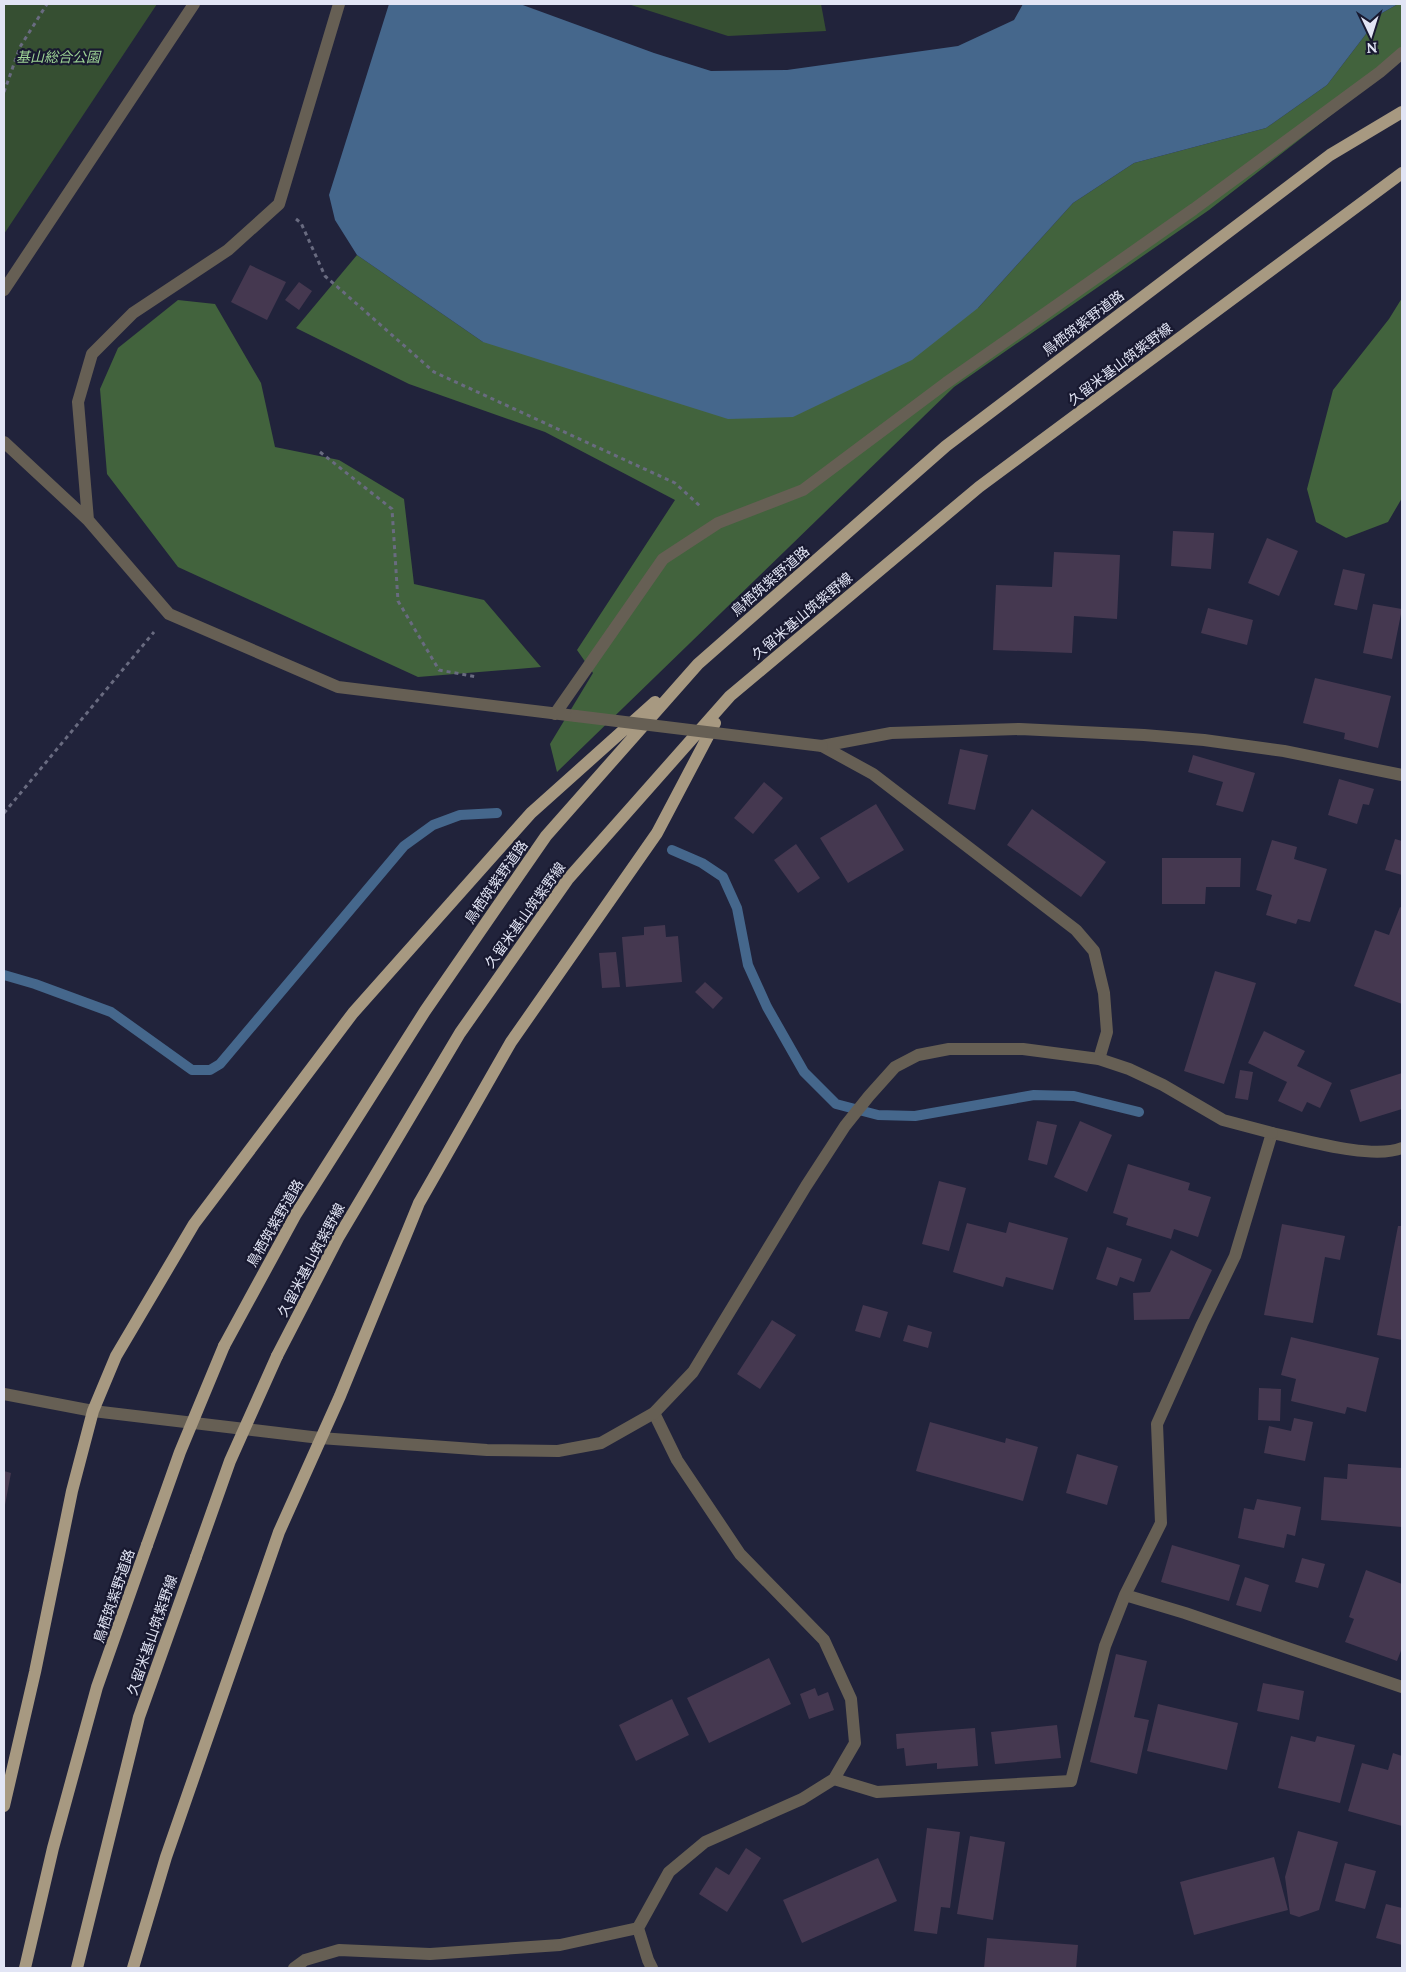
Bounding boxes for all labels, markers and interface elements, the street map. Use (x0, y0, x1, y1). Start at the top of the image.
north arrow (1346, 10, 1396, 60)
text: N (1366, 39, 1378, 57)
park label: 基山総合公園 (16, 48, 102, 66)
street label: 鳥栖筑紫野道路 (1038, 286, 1128, 360)
street label: 久留米基山筑紫野線 (1064, 319, 1176, 409)
street label: 鳥栖筑紫野道路 (727, 542, 813, 620)
street label: 久留米基山筑紫野線 (748, 569, 856, 663)
street label: 鳥栖筑紫野道路 (461, 837, 531, 927)
street label: 久留米基山筑紫野線 (481, 859, 569, 971)
street label: 鳥栖筑紫野道路 (243, 1176, 307, 1270)
street label: 久留米基山筑紫野線 (273, 1200, 349, 1320)
street label: 鳥栖筑紫野道路 (90, 1547, 138, 1645)
street label: 久留米基山筑紫野線 (123, 1573, 181, 1697)

